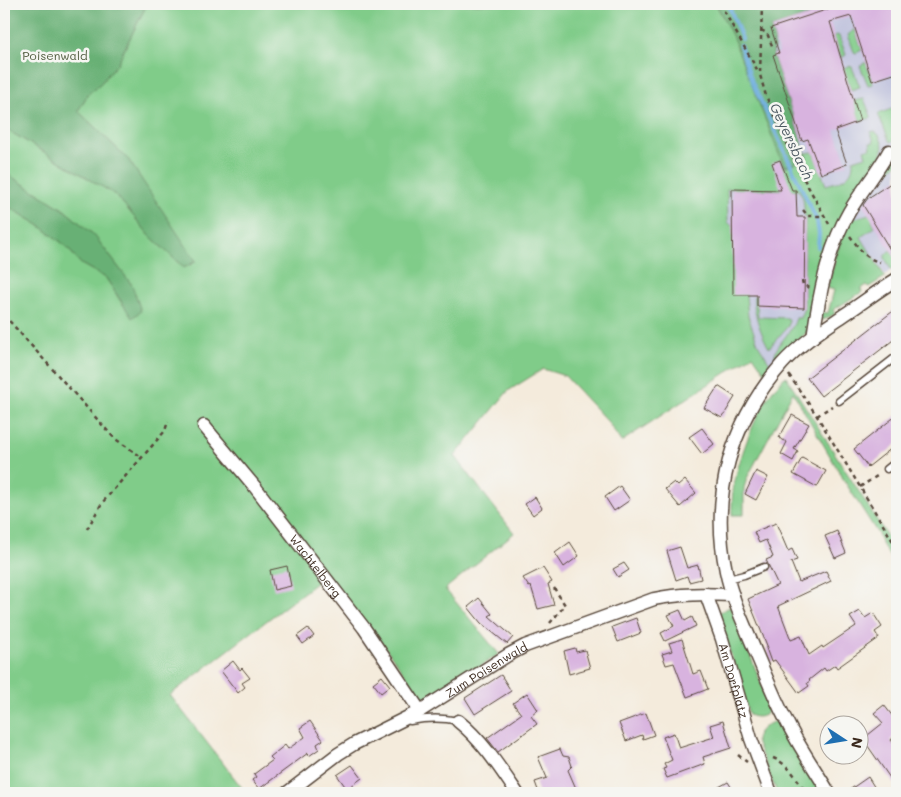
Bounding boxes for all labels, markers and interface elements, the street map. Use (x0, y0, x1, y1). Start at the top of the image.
park label: Poisenwald (22, 47, 88, 63)
water label: Geyersbach (766, 100, 818, 183)
street label: Wachtelberg (286, 531, 345, 601)
street label: Zum Poisenwald (442, 638, 530, 701)
street label: Am Dorfplatz (716, 641, 753, 720)
north arrow (818, 714, 868, 764)
text: N (847, 736, 868, 750)

